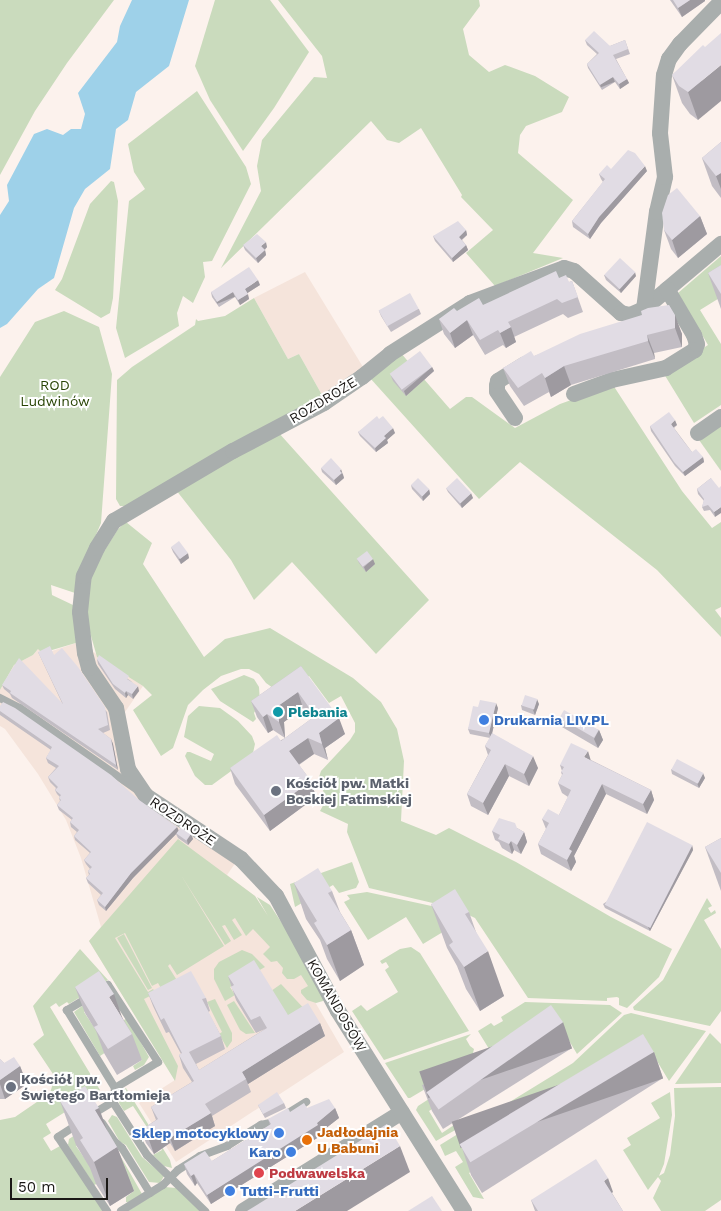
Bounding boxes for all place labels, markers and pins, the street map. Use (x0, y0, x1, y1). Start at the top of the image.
place label: Plebania (288, 704, 348, 720)
marker: Plebania (272, 706, 284, 718)
place label: Drukarnia LIV.PL (494, 712, 609, 728)
marker: Drukarnia LIV.PL (478, 714, 490, 726)
place label: Kościół pw. Matki Boskiej Fatimskiej (286, 775, 412, 808)
marker: Kościół pw. Matki Boskiej Fatimskiej (270, 785, 282, 797)
place label: Kościół pw. Świętego Bartłomieja (21, 1071, 170, 1104)
marker: Kościół pw. Świętego Bartłomieja (5, 1081, 17, 1093)
place label: Jadłodajnia U Babuni (317, 1124, 398, 1156)
place label: Sklep motocyklowy (132, 1125, 269, 1141)
marker: Sklep motocyklowy (273, 1127, 285, 1139)
marker: Jadłodajnia U Babuni (301, 1134, 313, 1146)
place label: Karo (249, 1144, 281, 1160)
marker: Karo (285, 1146, 297, 1158)
place label: Podwawelska (269, 1165, 365, 1181)
marker: Podwawelska (253, 1167, 265, 1179)
place label: Tutti-Frutti (240, 1183, 319, 1199)
marker: Tutti-Frutti (224, 1185, 236, 1197)

